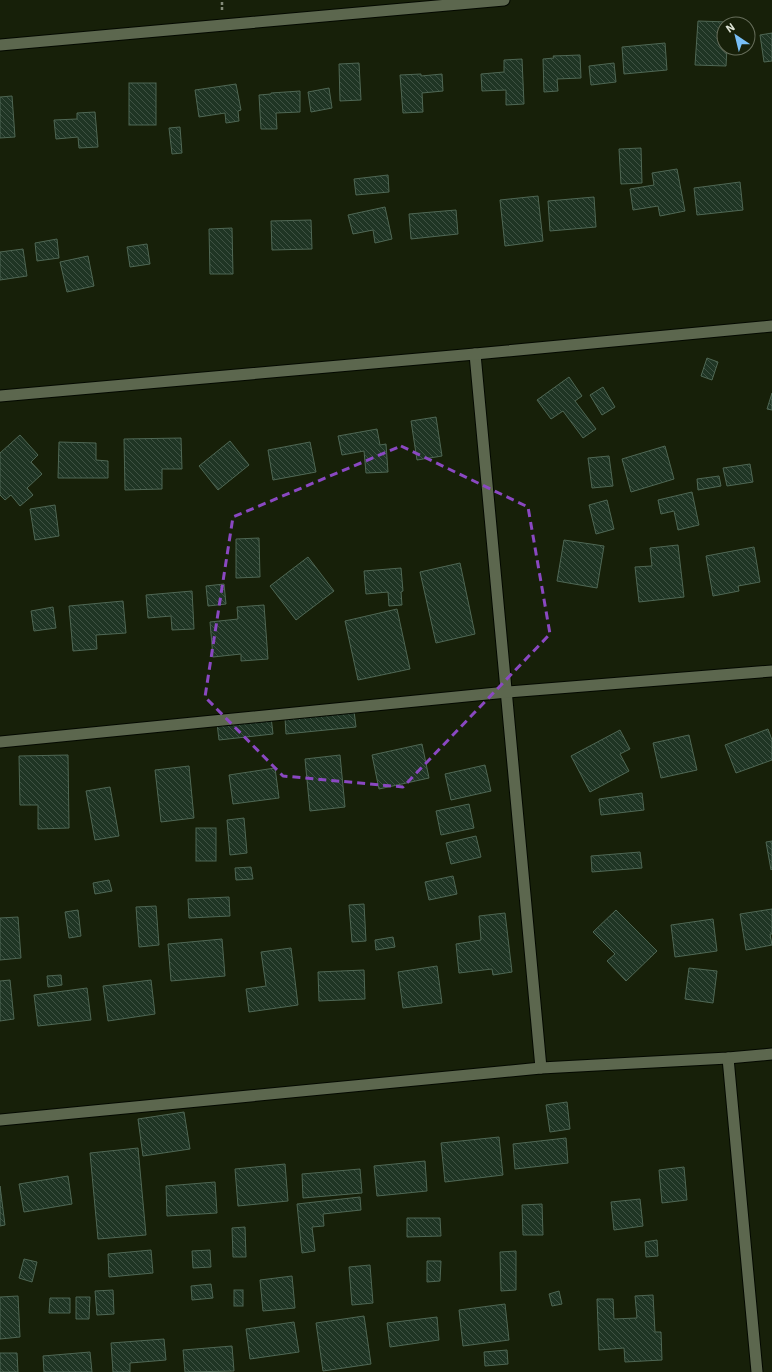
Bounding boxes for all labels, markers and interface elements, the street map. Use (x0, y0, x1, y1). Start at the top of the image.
north arrow (716, 16, 756, 56)
text: N (723, 20, 738, 36)

